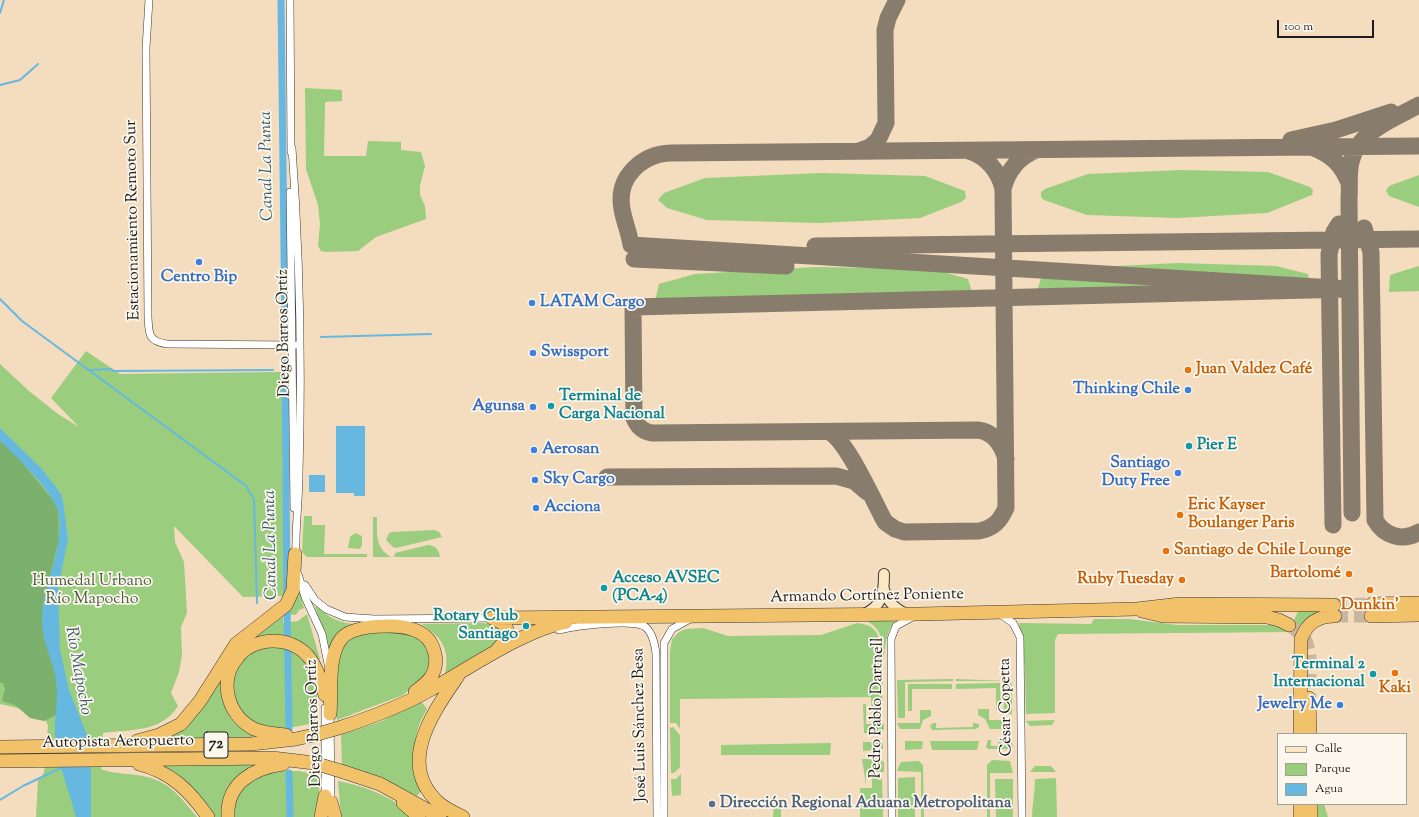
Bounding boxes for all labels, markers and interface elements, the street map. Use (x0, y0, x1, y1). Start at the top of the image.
scale bar (1279, 12, 1376, 38)
text: 100 m (1284, 18, 1313, 36)
water label: Canal La Punta (257, 111, 279, 221)
street label: Estacionamiento Remoto Sur (123, 120, 145, 320)
marker: Centro Bip (194, 257, 204, 267)
place label: Centro Bip (161, 268, 237, 288)
street label: Diego Barros Ortíz (274, 269, 296, 397)
place label: LATAM Cargo (540, 293, 644, 313)
marker: LATAM Cargo (527, 298, 537, 308)
place label: Swissport (541, 343, 609, 363)
marker: Swissport (528, 348, 538, 358)
place label: Juan Valdez Café (1196, 360, 1312, 380)
marker: Juan Valdez Café (1183, 365, 1193, 375)
place label: Thinking Chile (1073, 380, 1180, 400)
marker: Thinking Chile (1183, 385, 1193, 395)
place label: Terminal de Carga Nacional (559, 387, 665, 425)
place label: Agunsa (472, 397, 525, 417)
marker: Terminal de Carga Nacional (546, 401, 556, 411)
marker: Agunsa (528, 402, 538, 412)
place label: Pier E (1197, 436, 1237, 456)
place label: Aerosan (542, 440, 600, 460)
marker: Pier E (1184, 441, 1194, 451)
marker: Aerosan (529, 445, 539, 455)
place label: Santiago Duty Free (1102, 454, 1170, 492)
marker: Santiago Duty Free (1173, 468, 1183, 478)
place label: Sky Cargo (543, 470, 615, 490)
marker: Sky Cargo (530, 475, 540, 485)
water label: Canal La Punta (261, 490, 283, 600)
place label: Eric Kayser Boulanger Paris (1188, 496, 1295, 534)
place label: Acciona (544, 498, 601, 518)
marker: Acciona (531, 503, 541, 513)
marker: Eric Kayser Boulanger Paris (1175, 510, 1185, 520)
place label: Santiago de Chile Lounge (1174, 541, 1351, 561)
marker: Santiago de Chile Lounge (1161, 546, 1171, 556)
place label: Bartolomé (1270, 564, 1341, 584)
place label: Acceso AVSEC (PCA-4) (612, 569, 720, 607)
marker: Bartolomé (1344, 569, 1354, 579)
place label: Ruby Tuesday (1077, 570, 1174, 590)
park label: Humedal Urbano Río Mapocho (32, 572, 152, 610)
marker: Ruby Tuesday (1177, 575, 1187, 585)
marker: Acceso AVSEC (PCA-4) (599, 583, 609, 593)
marker: Dunkin' (1365, 585, 1375, 595)
street label: Armando Cortínez Poniente (770, 586, 964, 608)
place label: Dunkin' (1341, 596, 1399, 616)
place label: Rotary Club Santiago (433, 607, 518, 645)
marker: Rotary Club Santiago (521, 621, 531, 631)
water label: Río Mapocho (59, 625, 95, 717)
street label: Pedro Pablo Dartnell (867, 637, 889, 779)
street label: José Luis Sánchez Besa (630, 648, 652, 802)
place label: Terminal 2 Internacional (1273, 655, 1365, 693)
street label: César Copetta (997, 658, 1017, 756)
street label: Diego Barros Ortíz (303, 659, 327, 787)
marker: Kaki (1390, 668, 1400, 678)
marker: Terminal 2 Internacional (1368, 669, 1378, 679)
place label: Kaki (1379, 679, 1411, 699)
place label: Jewelry Me (1258, 695, 1332, 715)
marker: Jewelry Me (1335, 700, 1345, 710)
street label: Autopista Aeropuerto (42, 732, 194, 754)
road number: 72 (204, 732, 228, 758)
legend (1277, 733, 1407, 805)
text: Calle (1315, 740, 1342, 758)
text: Parque (1315, 760, 1351, 778)
text: Agua (1315, 780, 1343, 798)
place label: Dirección Regional Aduana Metropolitana (720, 794, 1011, 814)
marker: Dirección Regional Aduana Metropolitana (707, 799, 717, 809)

